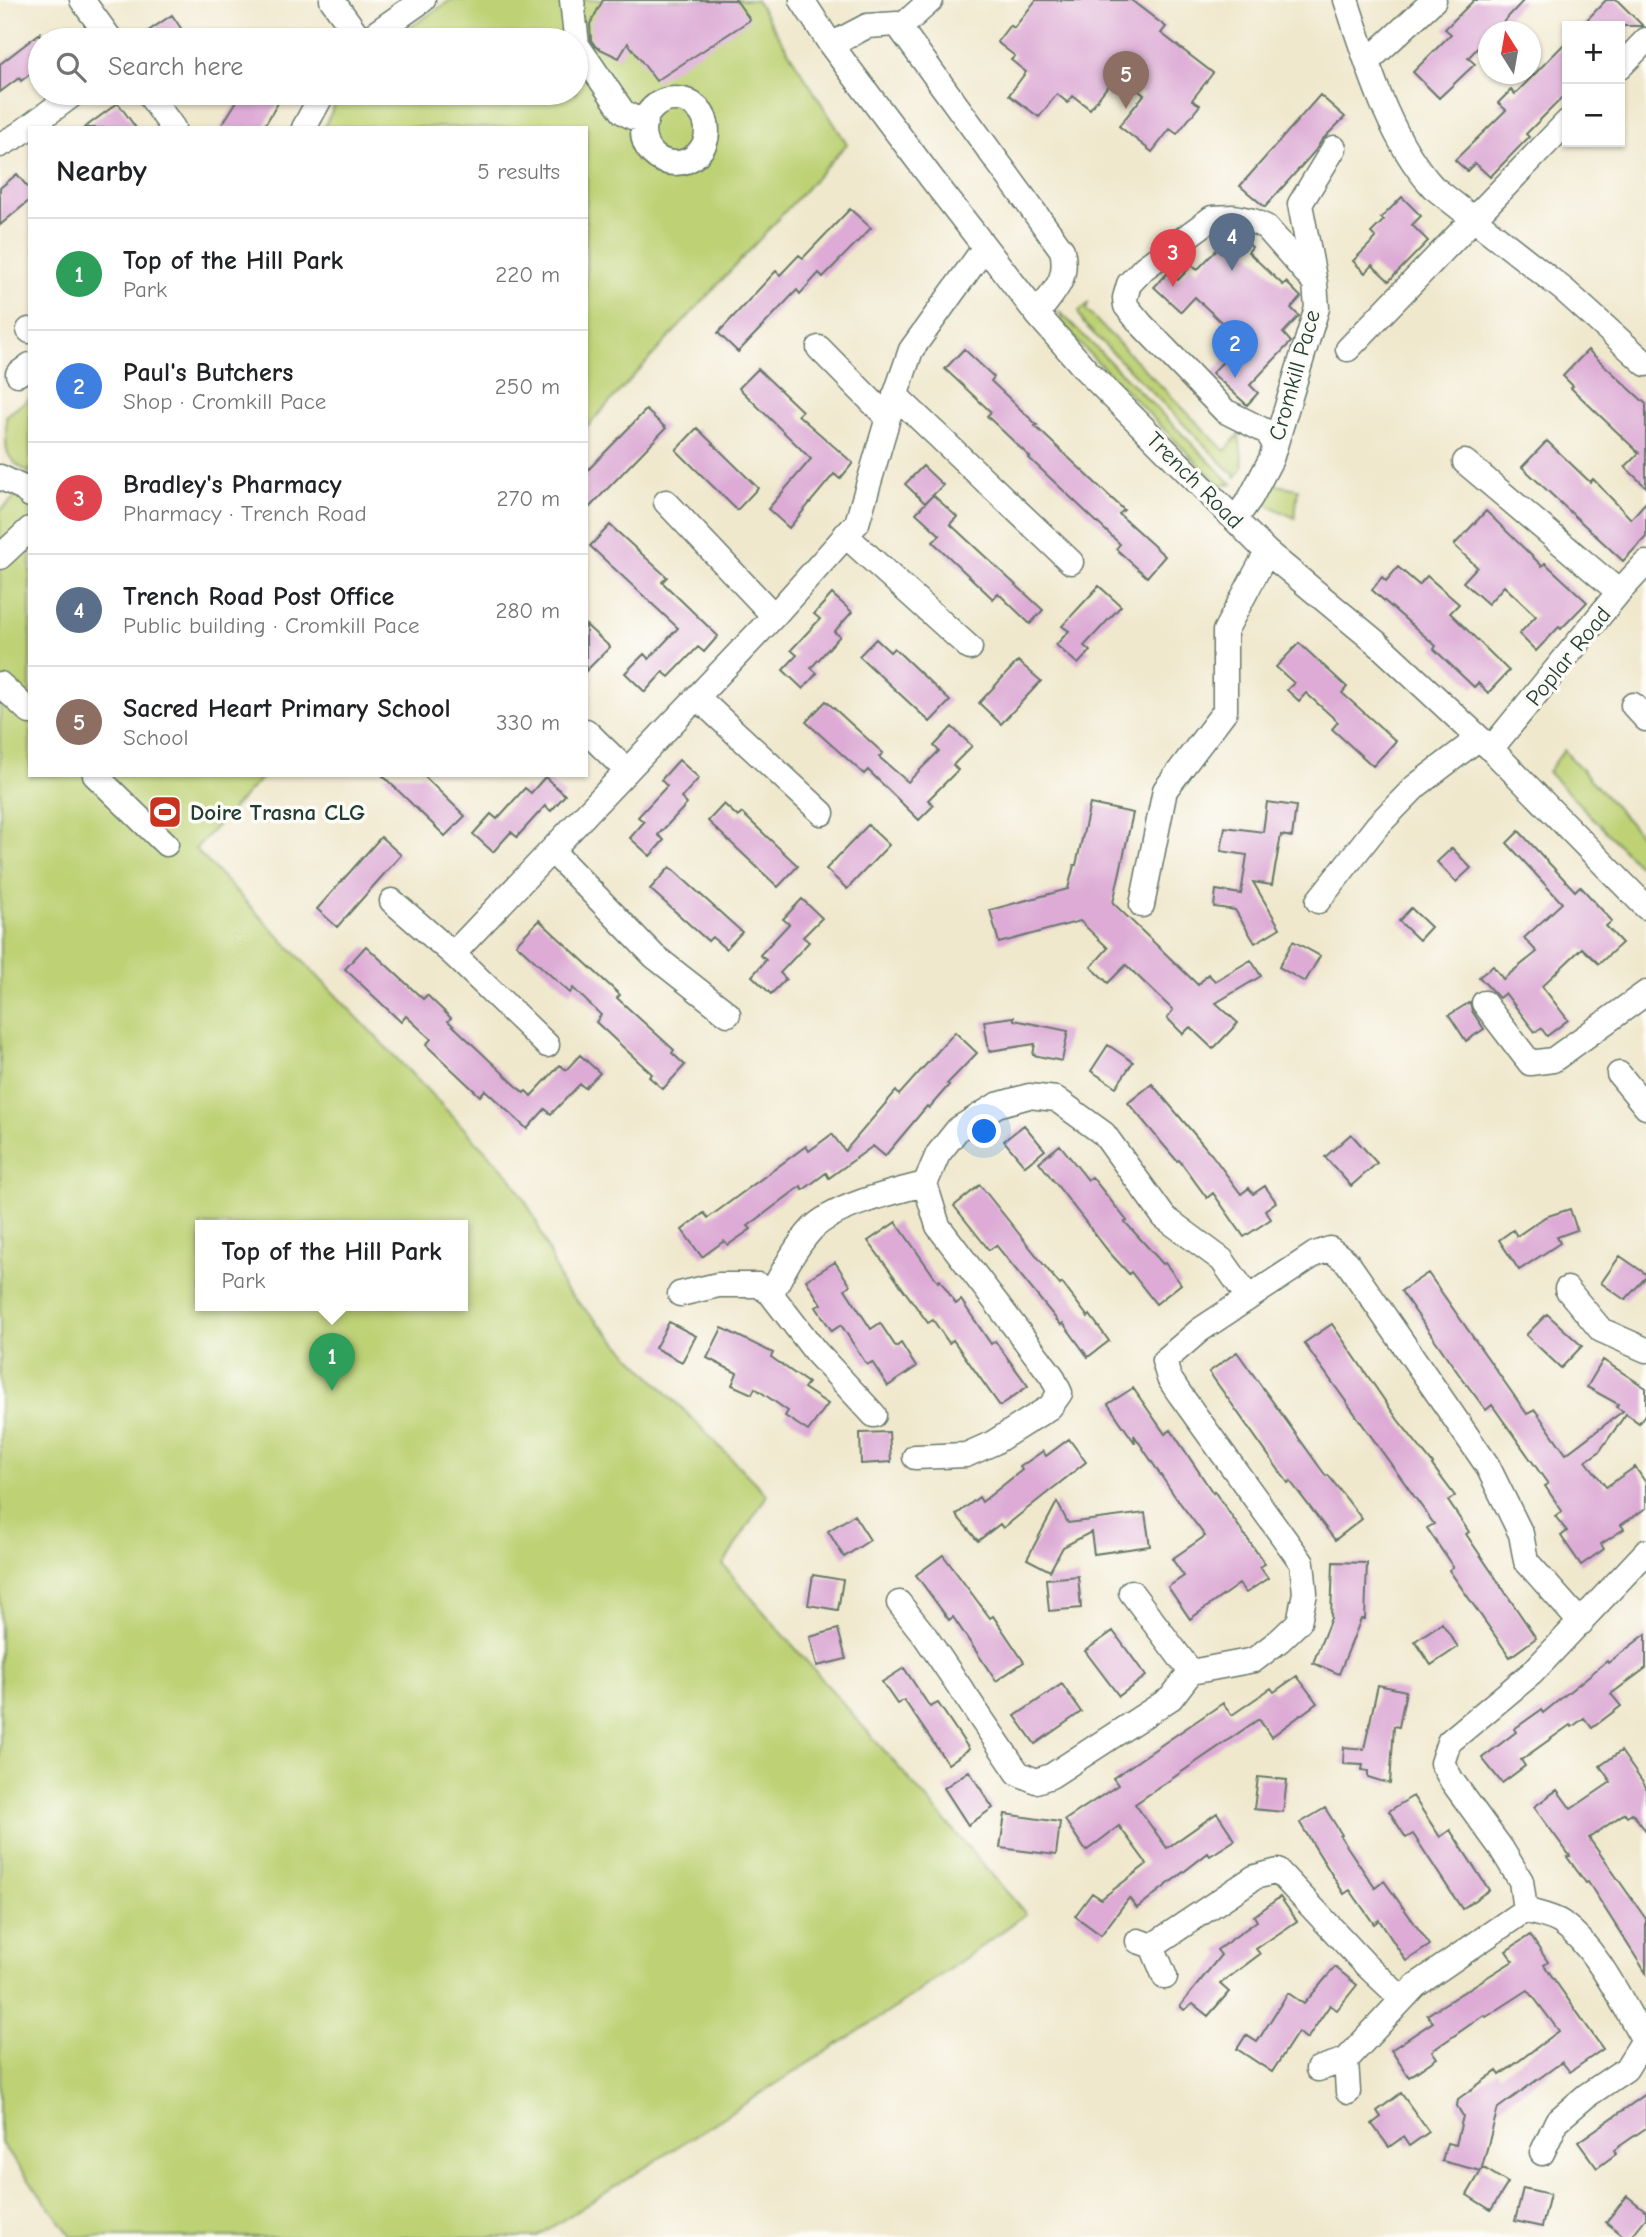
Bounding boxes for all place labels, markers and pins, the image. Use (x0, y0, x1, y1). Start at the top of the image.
pin: 5 (1103, 51, 1149, 109)
pin: 4 (1209, 213, 1255, 271)
pin: 3 (1150, 229, 1196, 287)
pin: 2 (1212, 320, 1258, 378)
sports icon: Doire Trasna CLG (146, 793, 184, 831)
place label: Doire Trasna CLG (190, 799, 365, 826)
pin: 1 (309, 1333, 355, 1391)

